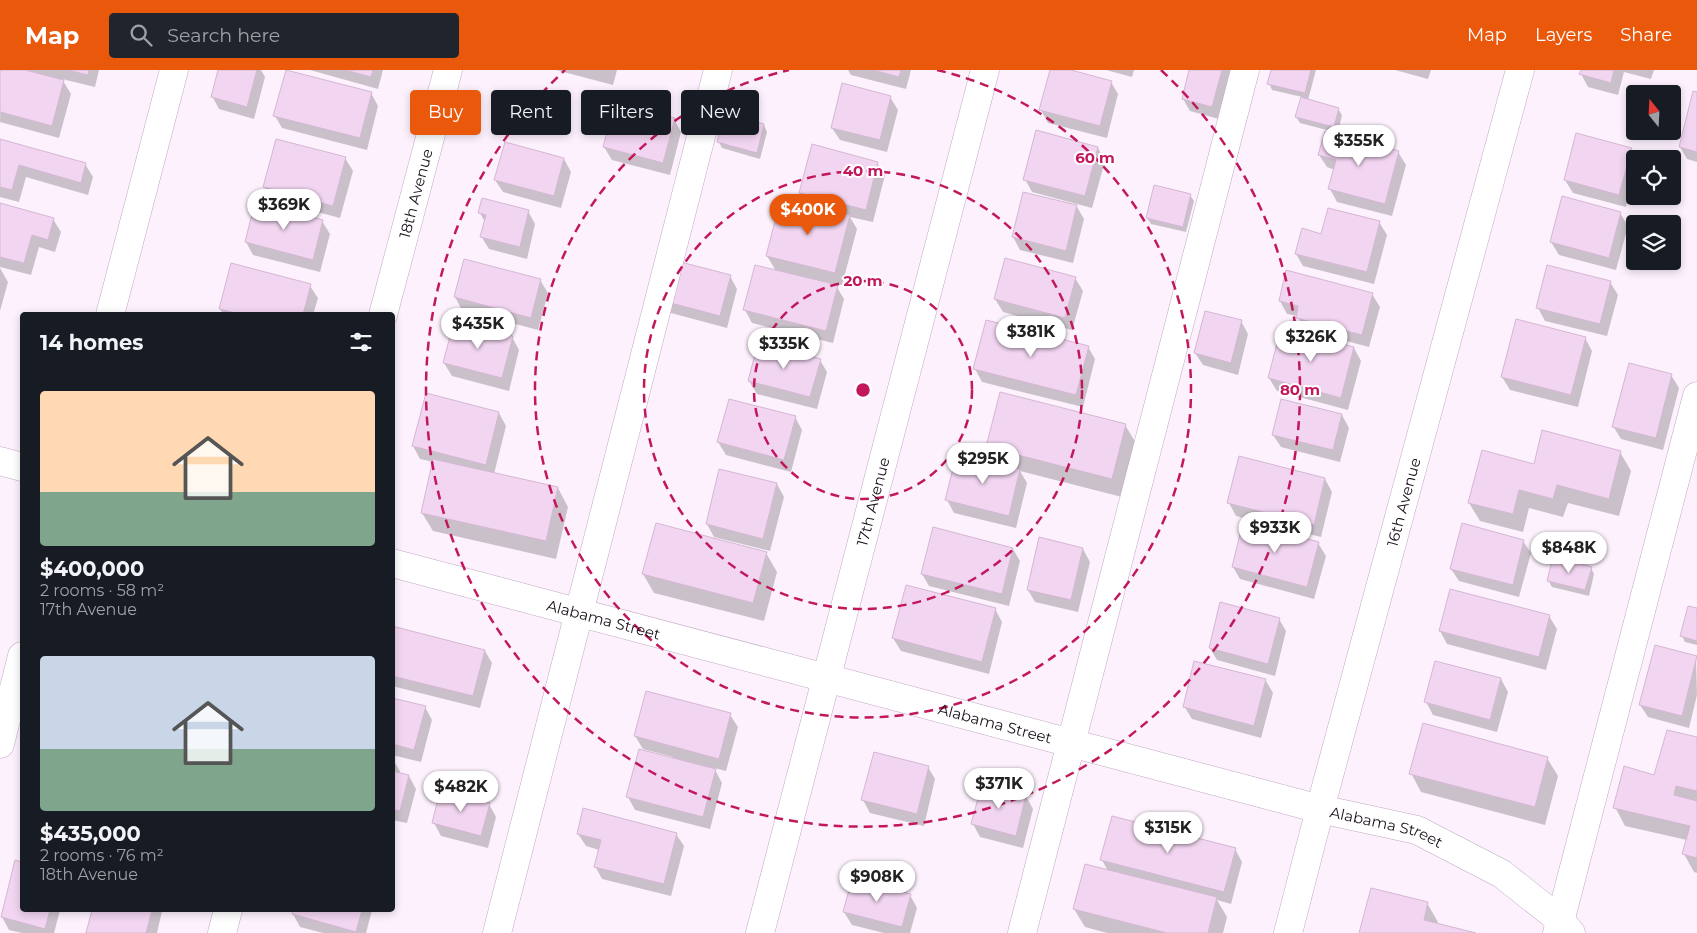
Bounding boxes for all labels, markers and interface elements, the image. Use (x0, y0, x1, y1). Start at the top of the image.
search box (109, 13, 459, 58)
text: Map (25, 21, 79, 50)
icon: search (127, 21, 155, 49)
text: Search here (167, 24, 280, 47)
text: Map (1467, 24, 1507, 46)
text: Layers (1535, 24, 1592, 46)
text: Share (1620, 24, 1672, 46)
north arrow (1626, 85, 1681, 140)
map controls (1626, 85, 1681, 270)
chip: Buy (410, 90, 481, 135)
chip: Rent (491, 90, 571, 135)
chip: Filters (581, 90, 671, 135)
chip: New (681, 90, 759, 135)
pin: $355K (1324, 124, 1394, 167)
text: $355K (1334, 131, 1384, 150)
street label: 18th Avenue (394, 146, 436, 240)
text: 60 m (1075, 148, 1115, 167)
button: locate (1626, 150, 1681, 205)
text: 40 m (843, 161, 883, 180)
pin: $369K (249, 189, 319, 231)
pin: $400K (773, 194, 843, 236)
text: $369K (258, 195, 310, 214)
text: $400K (781, 200, 835, 219)
button: layers (1626, 215, 1681, 270)
text: 20 m (843, 271, 883, 290)
pin: $435K (443, 308, 513, 350)
text: $435K (452, 314, 504, 333)
pin: $381K (996, 316, 1066, 358)
pin: $326K (1276, 320, 1346, 363)
text: $381K (1007, 322, 1055, 341)
text: $326K (1285, 327, 1337, 346)
icon: filters (347, 328, 375, 356)
pin: $335K (749, 328, 819, 370)
text: 14 homes (40, 330, 144, 355)
text: $335K (759, 334, 809, 353)
text: 80 m (1280, 380, 1320, 399)
centre of rings (854, 381, 872, 399)
icon: home (163, 423, 253, 513)
pin: $295K (948, 442, 1018, 485)
text: $295K (957, 449, 1009, 468)
street label: 17th Avenue (852, 455, 893, 548)
street label: 16th Avenue (1382, 456, 1424, 549)
pin: $933K (1240, 512, 1310, 554)
text: $933K (1250, 518, 1300, 537)
pin: $848K (1534, 532, 1604, 574)
text: $848K (1542, 538, 1596, 557)
text: $400,000 (40, 556, 144, 581)
text: 2 rooms · 58 m² (40, 581, 164, 600)
street label: Alabama Street (545, 595, 663, 643)
text: 17th Avenue (40, 600, 137, 619)
icon: home (163, 688, 253, 778)
street label: Alabama Street (936, 699, 1054, 747)
pin: $371K (964, 768, 1034, 810)
pin: $482K (426, 770, 496, 813)
text: $371K (975, 774, 1023, 793)
text: $482K (434, 777, 488, 796)
street label: Alabama Street (1328, 802, 1446, 851)
pin: $315K (1133, 812, 1203, 854)
text: $315K (1144, 818, 1192, 837)
text: $435,000 (40, 821, 141, 846)
text: 2 rooms · 76 m² (40, 846, 164, 865)
pin: $908K (842, 860, 912, 903)
text: 18th Avenue (40, 865, 138, 884)
text: $908K (850, 867, 904, 886)

